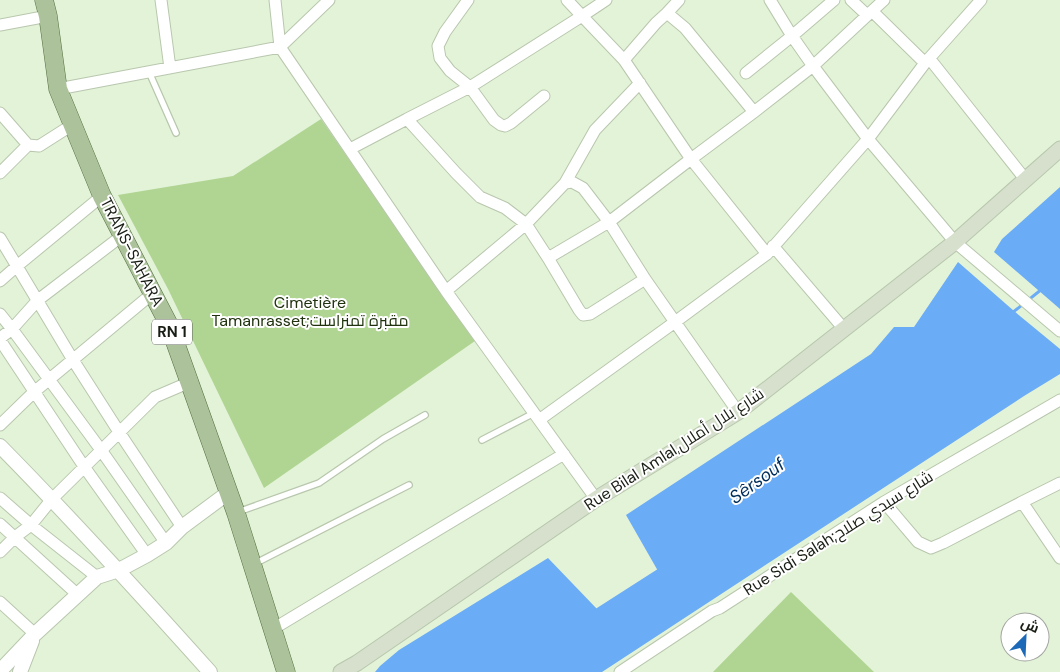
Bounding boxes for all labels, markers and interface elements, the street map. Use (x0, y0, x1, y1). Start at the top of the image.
street label: TRANS-SAHARA (95, 194, 169, 310)
park label: Cimetière Tamanrasset;مقبرة تمنراست (212, 292, 408, 331)
road number: RN 1 (152, 320, 192, 344)
street label: Rue Bilal Amlal,شارع بلال أملال (580, 383, 768, 516)
water label: Sêrsouf (724, 452, 790, 509)
street label: Rue Sidi Salah;شارع سيدي صلاح (739, 466, 938, 603)
north arrow (1000, 612, 1050, 662)
text: ش (1018, 613, 1042, 637)

